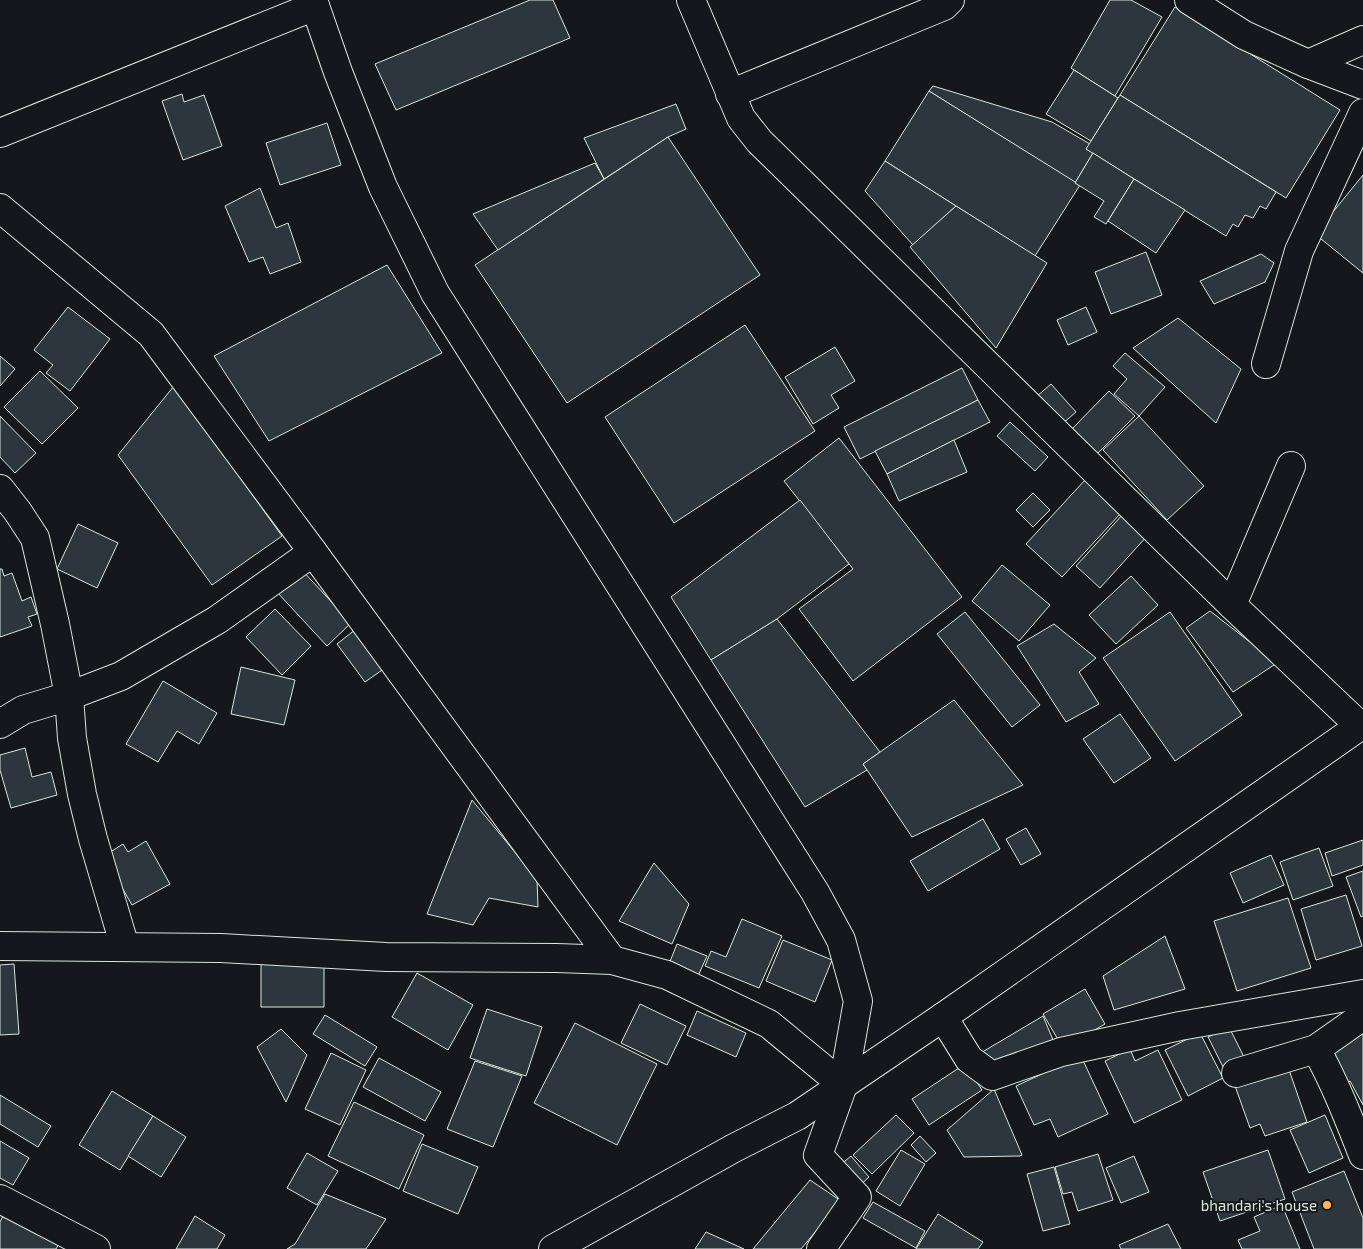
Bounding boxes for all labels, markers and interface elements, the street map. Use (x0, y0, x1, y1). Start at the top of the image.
place label: bhandari's house (1201, 1196, 1317, 1214)
marker: bhandari's house (1321, 1199, 1333, 1211)

